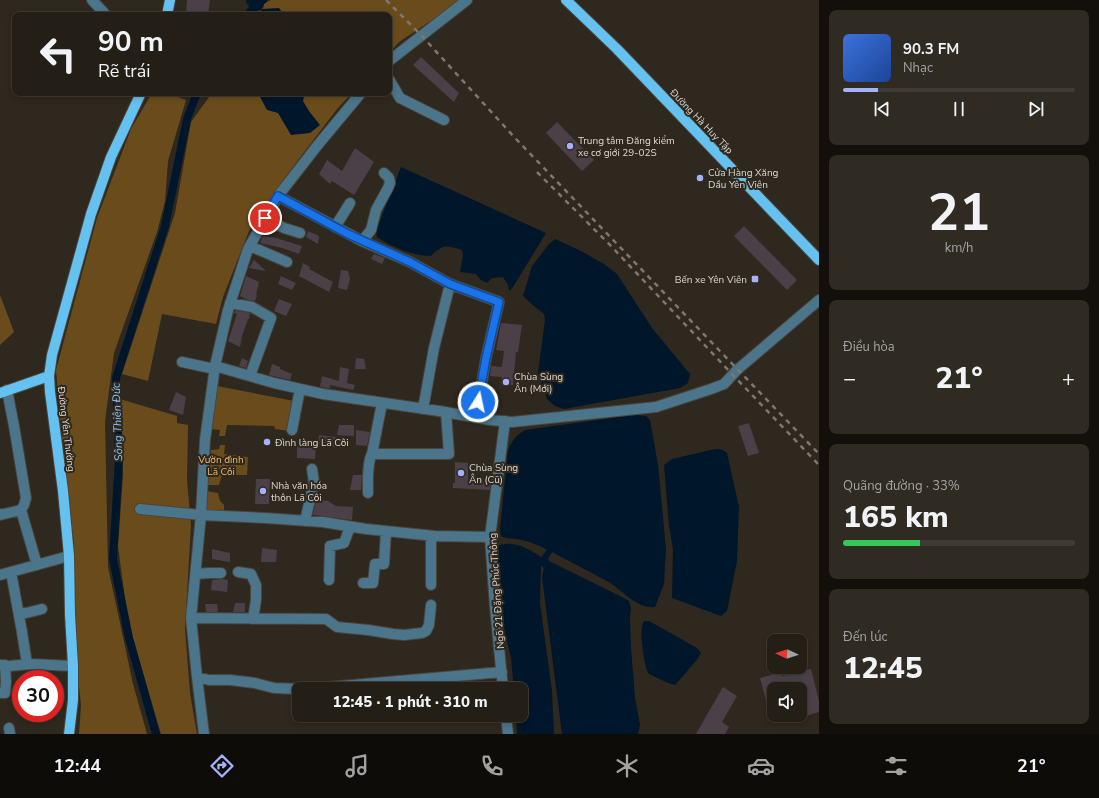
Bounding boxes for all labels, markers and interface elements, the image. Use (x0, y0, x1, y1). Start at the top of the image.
text: 90 m (98, 23, 164, 61)
icon: left (32, 28, 84, 80)
text: 90.3 FM (903, 39, 959, 59)
text: Rẽ trái (98, 59, 150, 83)
text: Nhạc (903, 59, 933, 77)
street label: Đường Hà Huy Tập (666, 85, 736, 157)
icon: previous (871, 98, 893, 120)
icon: pause (948, 98, 970, 120)
icon: next (1025, 98, 1047, 120)
place label: Trung tâm Đăng kiểm xe cơ giới 29-02S (578, 134, 675, 160)
marker: Trung tâm Đăng kiểm xe cơ giới 29-02S (565, 141, 575, 151)
place label: Cửa Hàng Xăng Dầu Yên Viên (708, 166, 779, 192)
marker: Cửa Hàng Xăng Dầu Yên Viên (695, 173, 705, 183)
text: 21 (928, 177, 990, 248)
pin (248, 201, 282, 235)
icon: arrive (254, 207, 276, 229)
text: km/h (945, 239, 973, 257)
place label: Bến xe Yên Viên (675, 273, 747, 287)
marker: Bến xe Yên Viên (750, 274, 760, 284)
text: Điều hòa (843, 338, 895, 356)
text: 21° (935, 358, 983, 399)
text: − (843, 364, 856, 394)
text: + (1062, 364, 1075, 394)
place label: Chùa Sùng Ân (Mới) (514, 370, 563, 396)
marker: Chùa Sùng Ân (Mới) (501, 377, 511, 387)
position arrow (457, 381, 499, 423)
water label: Sông Thiên Đức (109, 382, 126, 461)
street label: Đường Yên Thường (54, 385, 78, 473)
place label: Đình làng Lã Côi (274, 436, 349, 450)
marker: Đình làng Lã Côi (262, 437, 272, 447)
park label: Vườn đình Lã Côi (197, 453, 244, 479)
place label: Chùa Sùng Ân (Cũ) (469, 461, 518, 487)
marker: Chùa Sùng Ân (Cũ) (456, 468, 466, 478)
text: Quãng đường · 33% (843, 477, 960, 495)
place label: Nhà văn hóa thôn Lã Côi (271, 479, 327, 505)
marker: Nhà văn hóa thôn Lã Côi (258, 486, 268, 496)
text: 165 km (843, 497, 949, 538)
street label: Ngõ 21 Đặng Phúc Thông (486, 532, 508, 649)
text: Đến lúc (843, 628, 887, 646)
north arrow (767, 634, 807, 674)
map controls (767, 634, 807, 722)
text: 12:45 (843, 648, 923, 689)
speed limit sign: 30 (12, 670, 64, 722)
button: sound (767, 682, 807, 722)
text: 12:45 · 1 phút · 310 m (332, 692, 488, 712)
icon: directions (208, 752, 236, 780)
icon: music (343, 752, 371, 780)
icon: phone (478, 752, 506, 780)
icon: climate (613, 752, 641, 780)
icon: car (747, 752, 775, 780)
icon: filters (882, 752, 910, 780)
text: 12:44 (53, 754, 101, 778)
text: 21° (1017, 754, 1046, 778)

